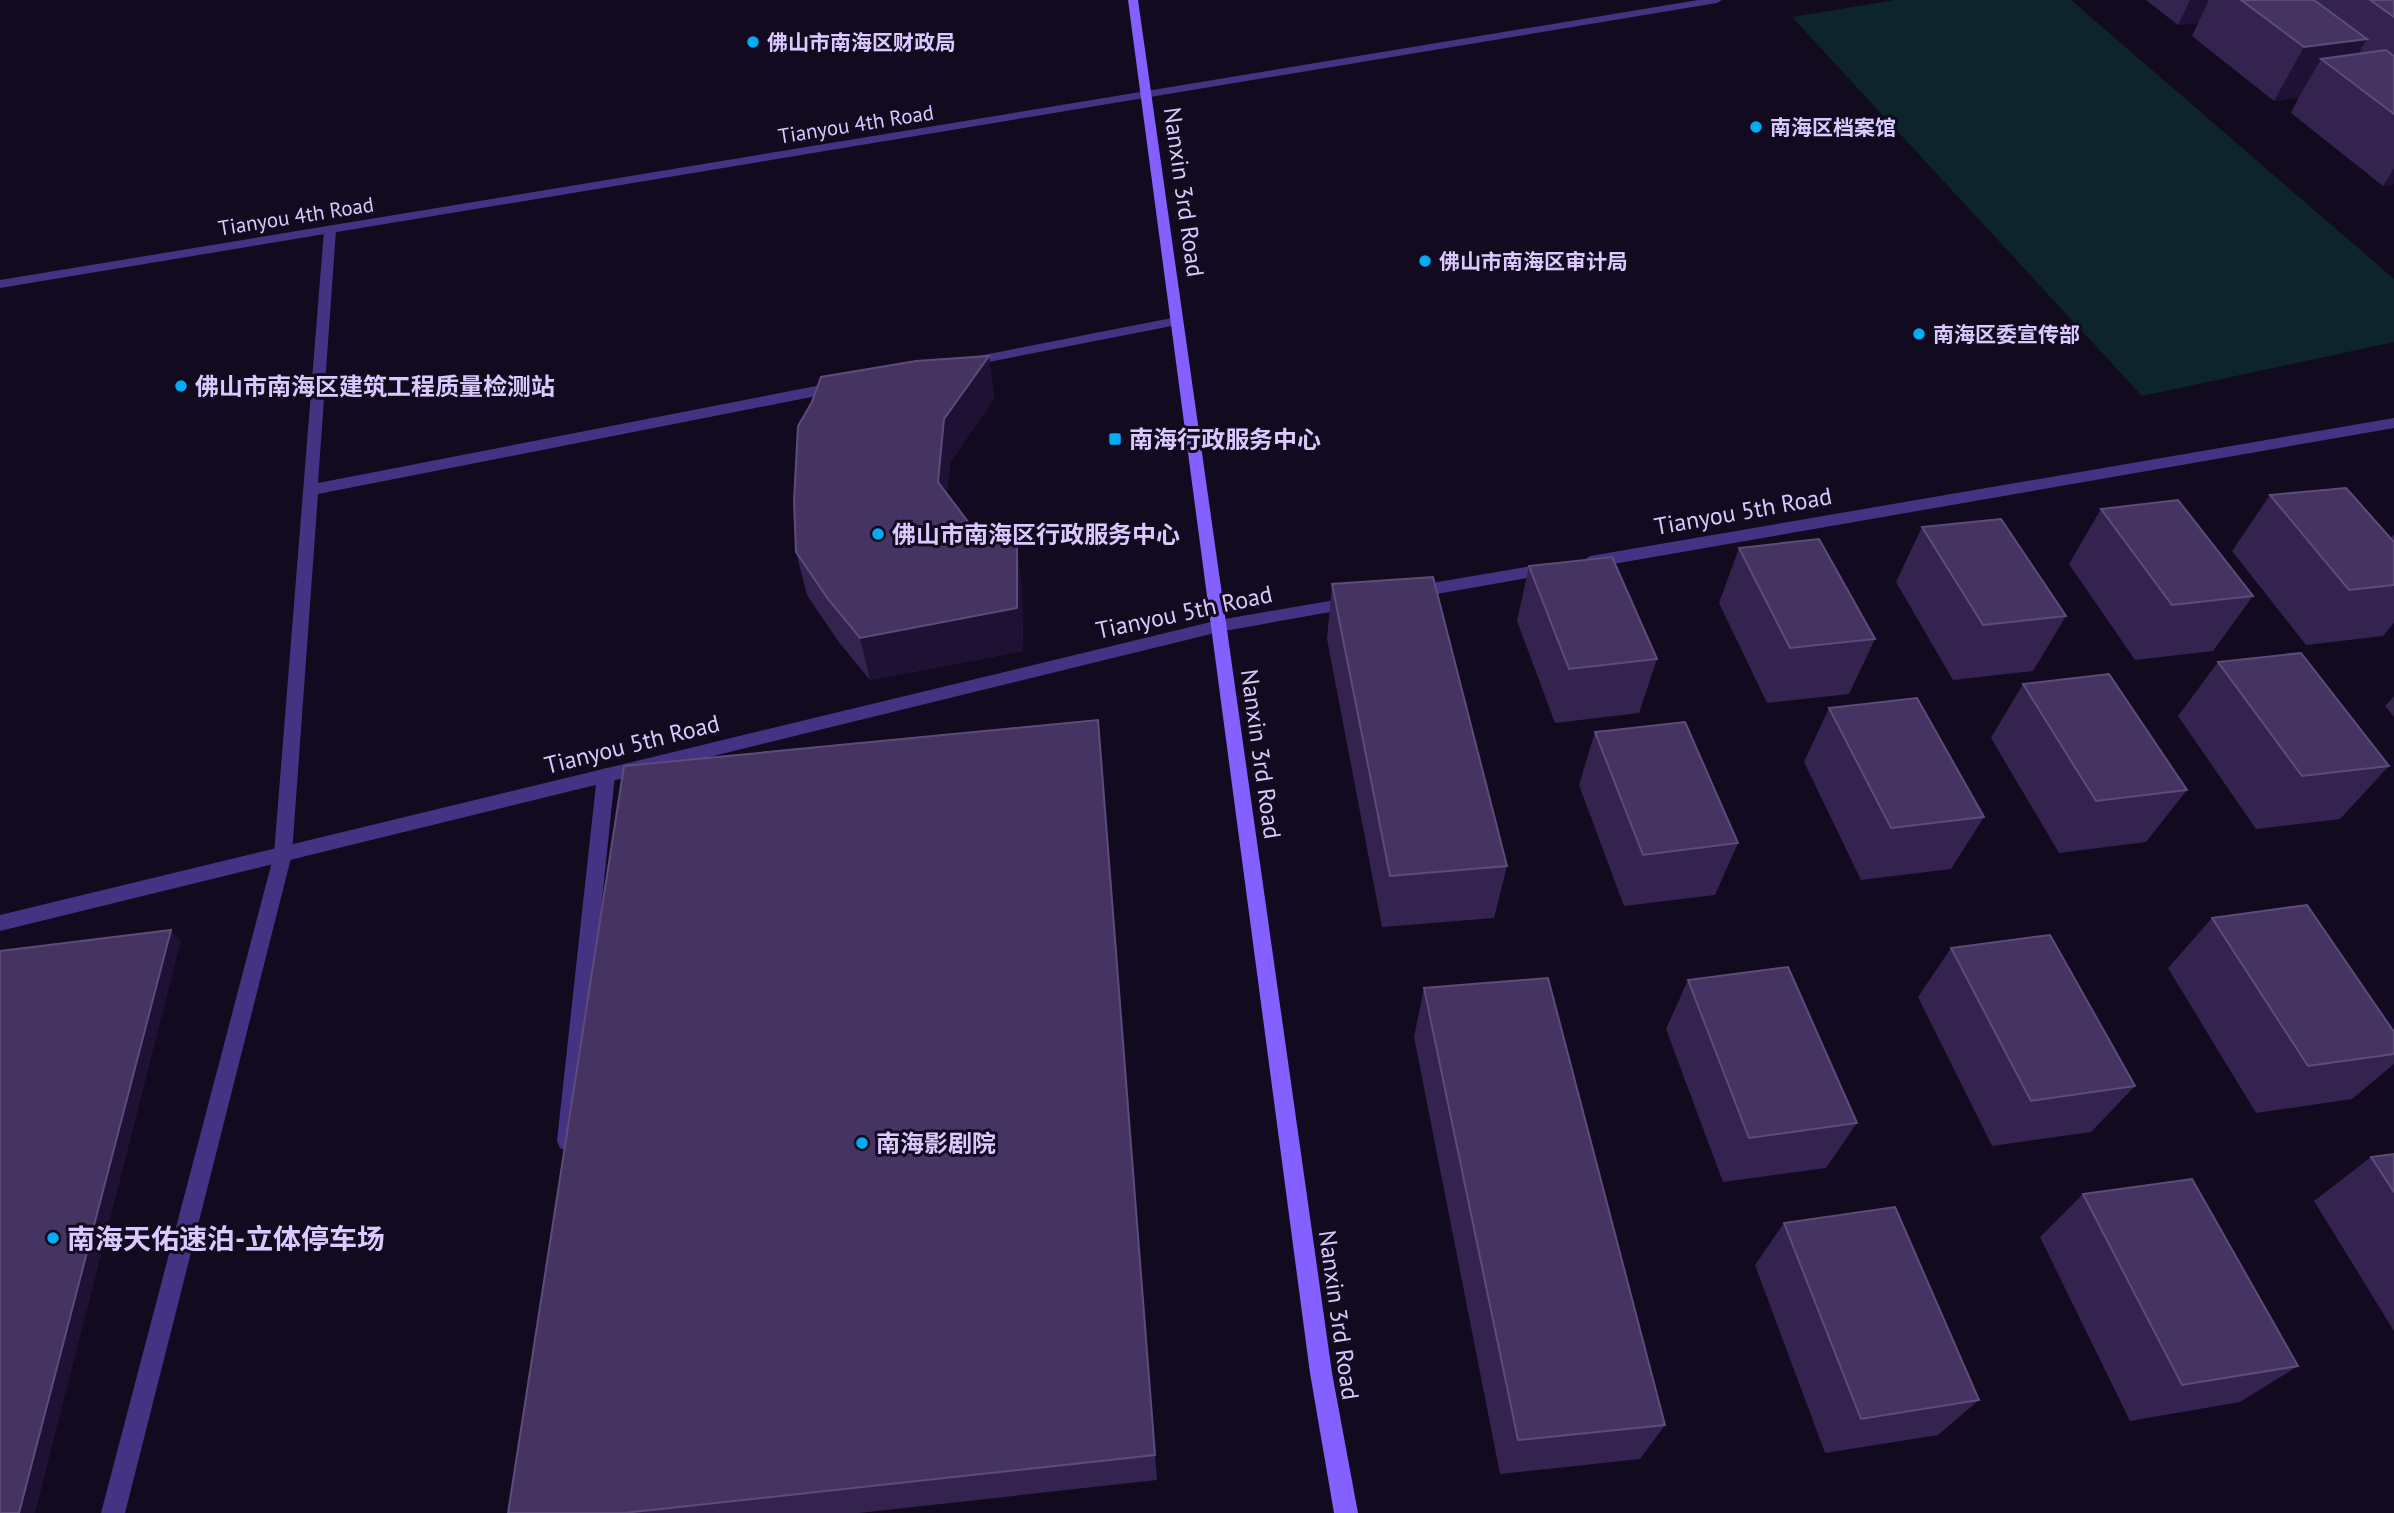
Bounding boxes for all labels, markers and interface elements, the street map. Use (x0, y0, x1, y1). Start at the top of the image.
place label: 佛山市南海区财政局 (767, 29, 956, 56)
marker: 佛山市南海区财政局 (745, 34, 761, 50)
street label: Tianyou 4th Road (776, 98, 936, 150)
street label: Nanxin 3rd Road (1157, 105, 1211, 279)
place label: 南海区档案馆 (1770, 114, 1896, 141)
marker: 南海区档案馆 (1748, 119, 1764, 135)
street label: Tianyou 4th Road (216, 190, 376, 242)
place label: 佛山市南海区审计局 (1439, 248, 1628, 275)
marker: 佛山市南海区审计局 (1417, 253, 1433, 269)
place label: 南海区委宣传部 (1933, 321, 2080, 348)
marker: 南海区委宣传部 (1911, 326, 1927, 342)
place label: 佛山市南海区建筑工程质量检测站 (195, 371, 555, 402)
marker: 佛山市南海区建筑工程质量检测站 (173, 378, 189, 394)
place label: 南海行政服务中心 (1129, 424, 1321, 455)
marker: 南海行政服务中心 (1107, 431, 1123, 447)
street label: Tianyou 5th Road (1652, 480, 1834, 542)
place label: 佛山市南海区行政服务中心 (892, 519, 1180, 550)
marker: 佛山市南海区行政服务中心 (870, 526, 886, 542)
street label: Tianyou 5th Road (1093, 578, 1275, 646)
street label: Nanxin 3rd Road (1234, 667, 1288, 841)
street label: Tianyou 5th Road (541, 707, 723, 781)
place label: 南海影剧院 (876, 1128, 996, 1159)
marker: 南海影剧院 (854, 1135, 870, 1151)
place label: 南海天佑速泊-立体停车场 (67, 1220, 385, 1257)
street label: Nanxin 3rd Road (1312, 1228, 1366, 1402)
marker: 南海天佑速泊-立体停车场 (45, 1230, 61, 1246)

